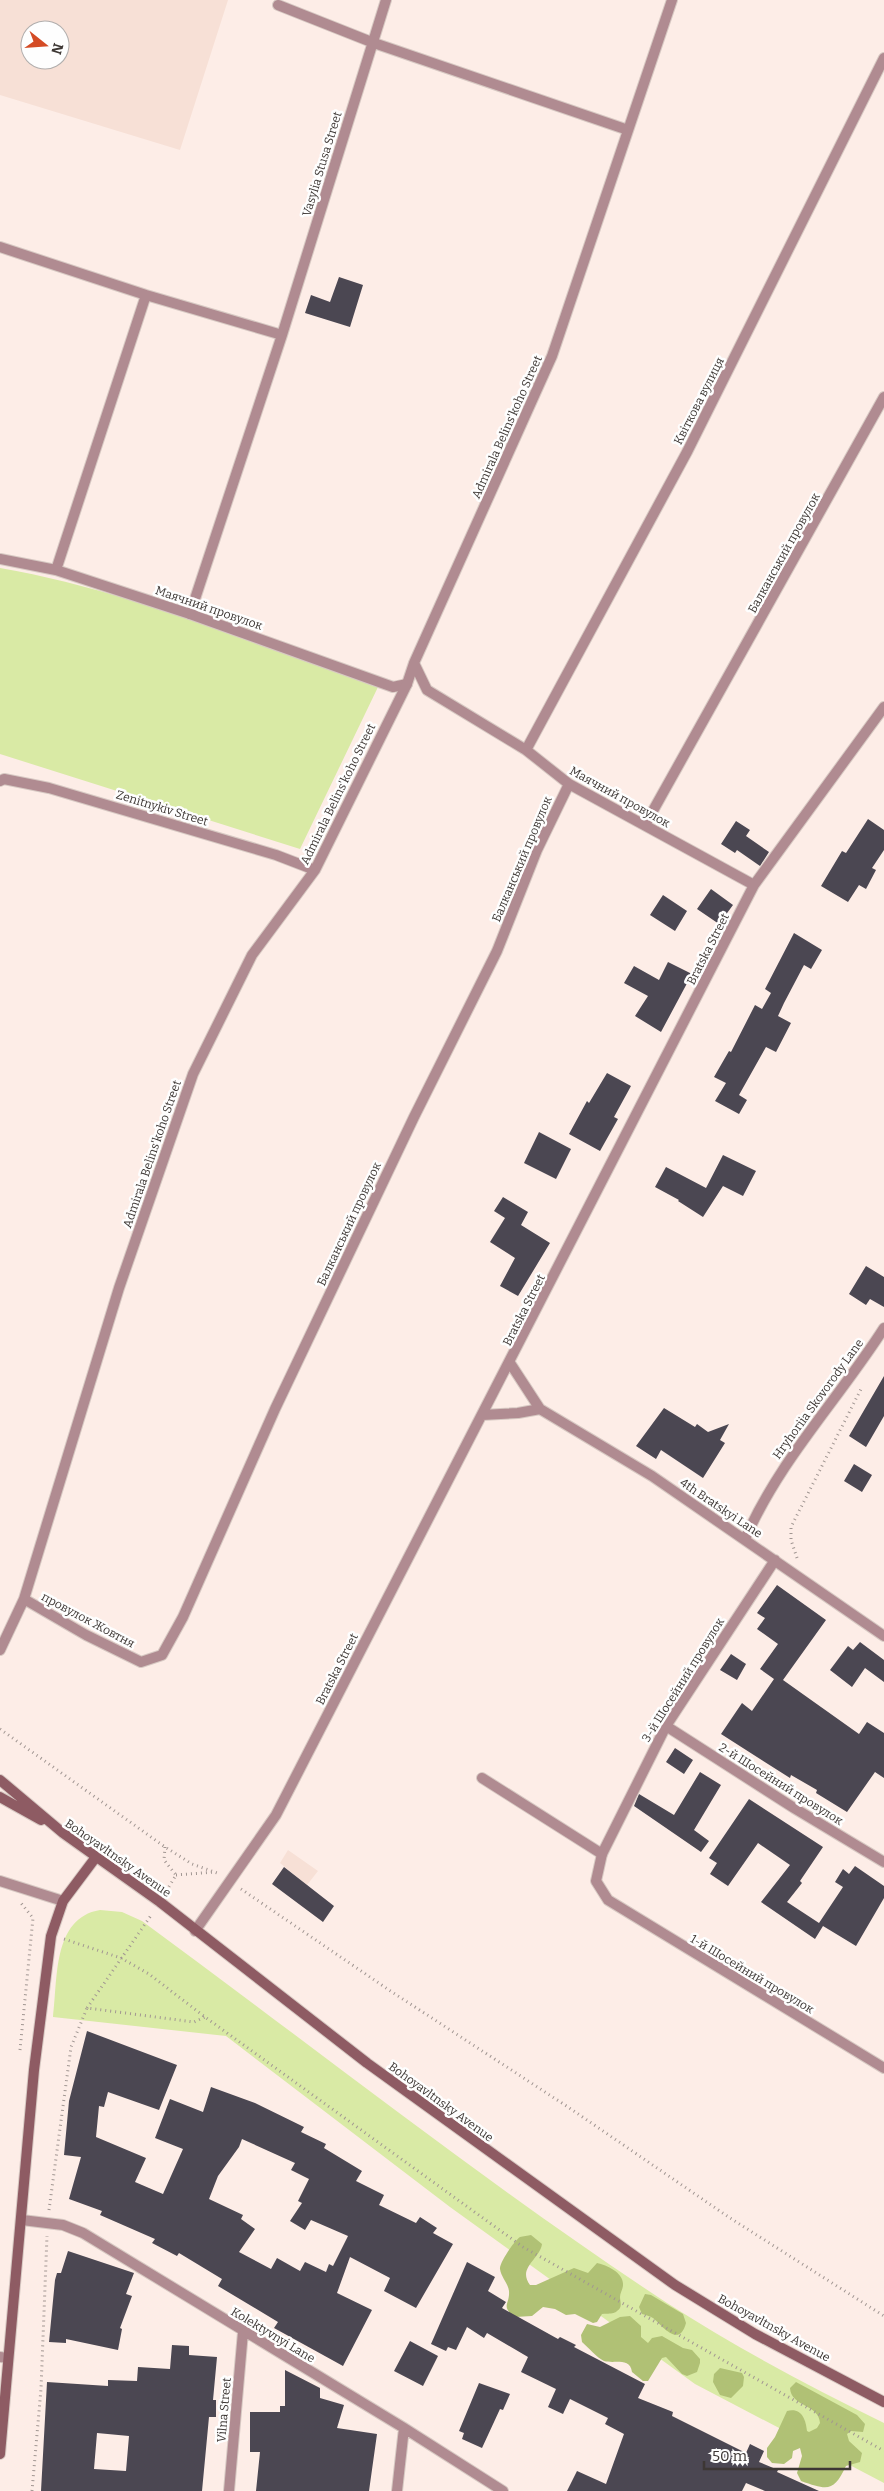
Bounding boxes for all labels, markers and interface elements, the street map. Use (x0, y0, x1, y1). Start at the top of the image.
north arrow (20, 20, 70, 70)
text: N (47, 41, 67, 56)
street label: Vasylia Stusa Street (299, 109, 345, 218)
street label: Admirala Belins'koho Street (469, 353, 545, 501)
street label: Квіткова вулиця (671, 355, 727, 447)
street label: Балканський провулок (745, 491, 823, 615)
street label: Маячний провулок (154, 583, 264, 633)
street label: Admirala Belins'koho Street (298, 721, 379, 867)
street label: Маячний провулок (567, 764, 673, 830)
street label: Zenitnykiv Street (114, 787, 210, 829)
street label: Балканський провулок (489, 794, 555, 924)
street label: Bratska Street (684, 910, 732, 987)
street label: Admirala Belins'koho Street (120, 1078, 184, 1230)
street label: Балканський провулок (314, 1160, 384, 1288)
street label: Bratska Street (500, 1271, 548, 1348)
street label: Hryhoriia Skovorody Lane (770, 1336, 866, 1462)
street label: 4th Bratskyi Lane (677, 1475, 765, 1541)
street label: провулок Жовтня (39, 1590, 137, 1651)
street label: 3-й Шосейний провулок (639, 1615, 727, 1745)
street label: Bratska Street (313, 1630, 361, 1707)
street label: 2-й Шосейний провулок (716, 1740, 846, 1828)
street label: Bohoyavltnsky Avenue (62, 1816, 174, 1900)
street label: 1-й Шосейний провулок (688, 1931, 816, 2017)
street label: Bohoyavltnsky Avenue (386, 2059, 496, 2145)
street label: Bohoyavltnsky Avenue (716, 2291, 832, 2365)
street label: Kolektyvnyi Lane (229, 2304, 317, 2366)
street label: Vilna Street (214, 2376, 234, 2443)
scale bar (704, 2438, 850, 2470)
text: 50 m (712, 2447, 748, 2465)

